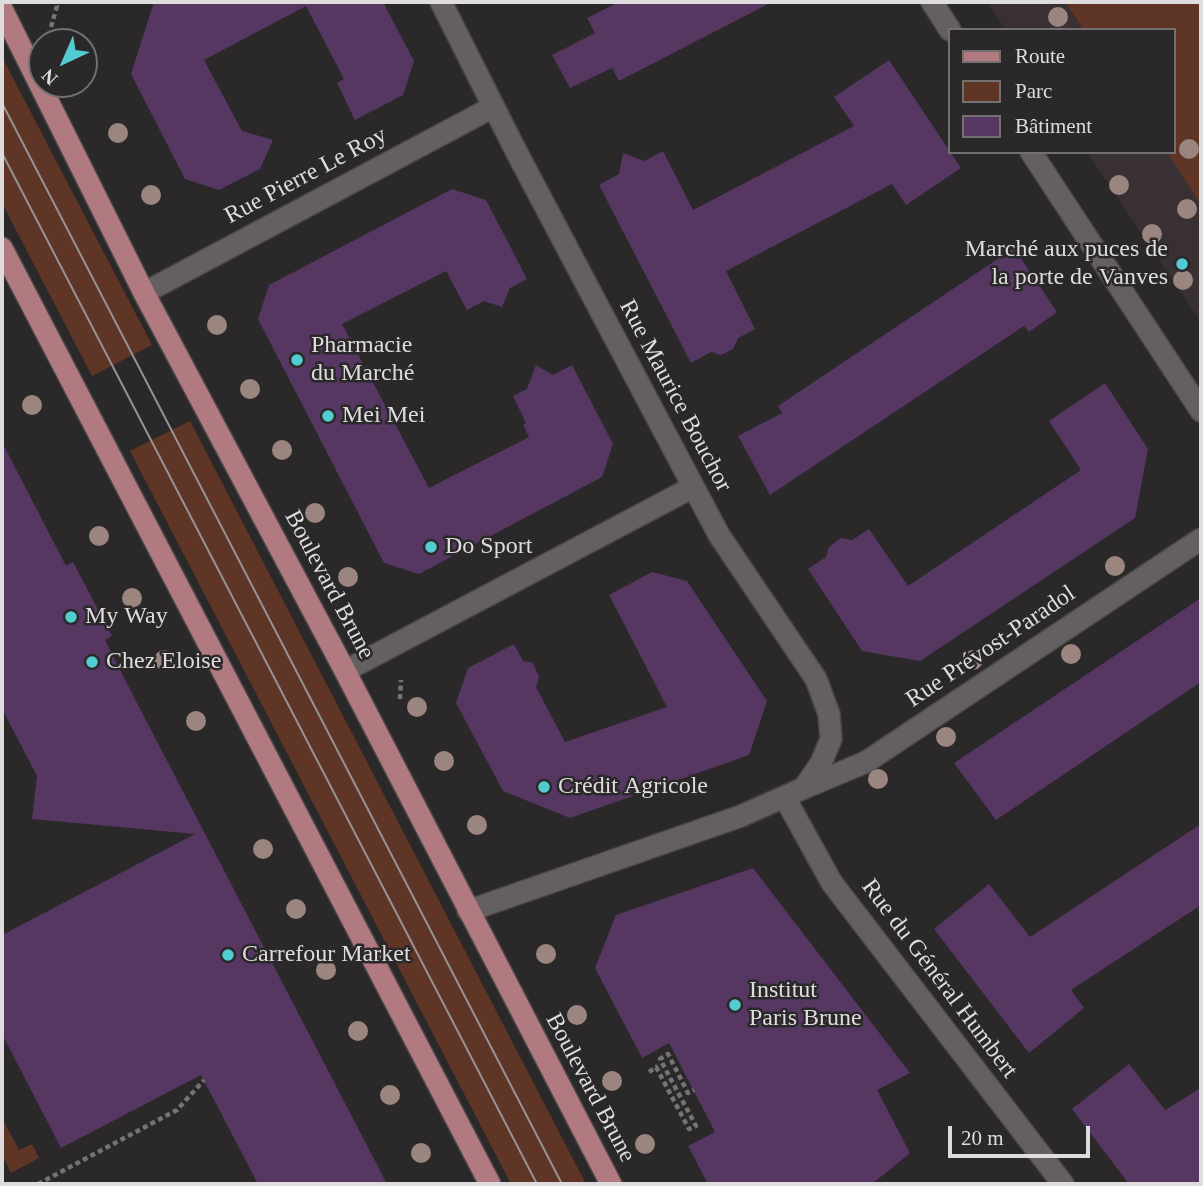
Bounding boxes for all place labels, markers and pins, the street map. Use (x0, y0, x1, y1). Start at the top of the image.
place label: Marché aux puces de la porte de Vanves (965, 236, 1168, 292)
marker: Marché aux puces de la porte de Vanves (1174, 256, 1190, 272)
place label: Pharmacie du Marché (311, 332, 414, 388)
marker: Pharmacie du Marché (289, 352, 305, 368)
place label: Mei Mei (342, 402, 425, 430)
marker: Mei Mei (320, 408, 336, 424)
place label: Do Sport (445, 533, 532, 561)
marker: Do Sport (423, 539, 439, 555)
place label: My Way (85, 603, 168, 631)
marker: My Way (63, 609, 79, 625)
place label: Chez Eloise (106, 648, 221, 676)
marker: Chez Eloise (84, 654, 100, 670)
place label: Crédit Agricole (558, 773, 708, 801)
marker: Crédit Agricole (536, 779, 552, 795)
place label: Carrefour Market (242, 941, 411, 969)
marker: Carrefour Market (220, 947, 236, 963)
place label: Institut Paris Brune (749, 977, 862, 1033)
marker: Institut Paris Brune (727, 997, 743, 1013)

